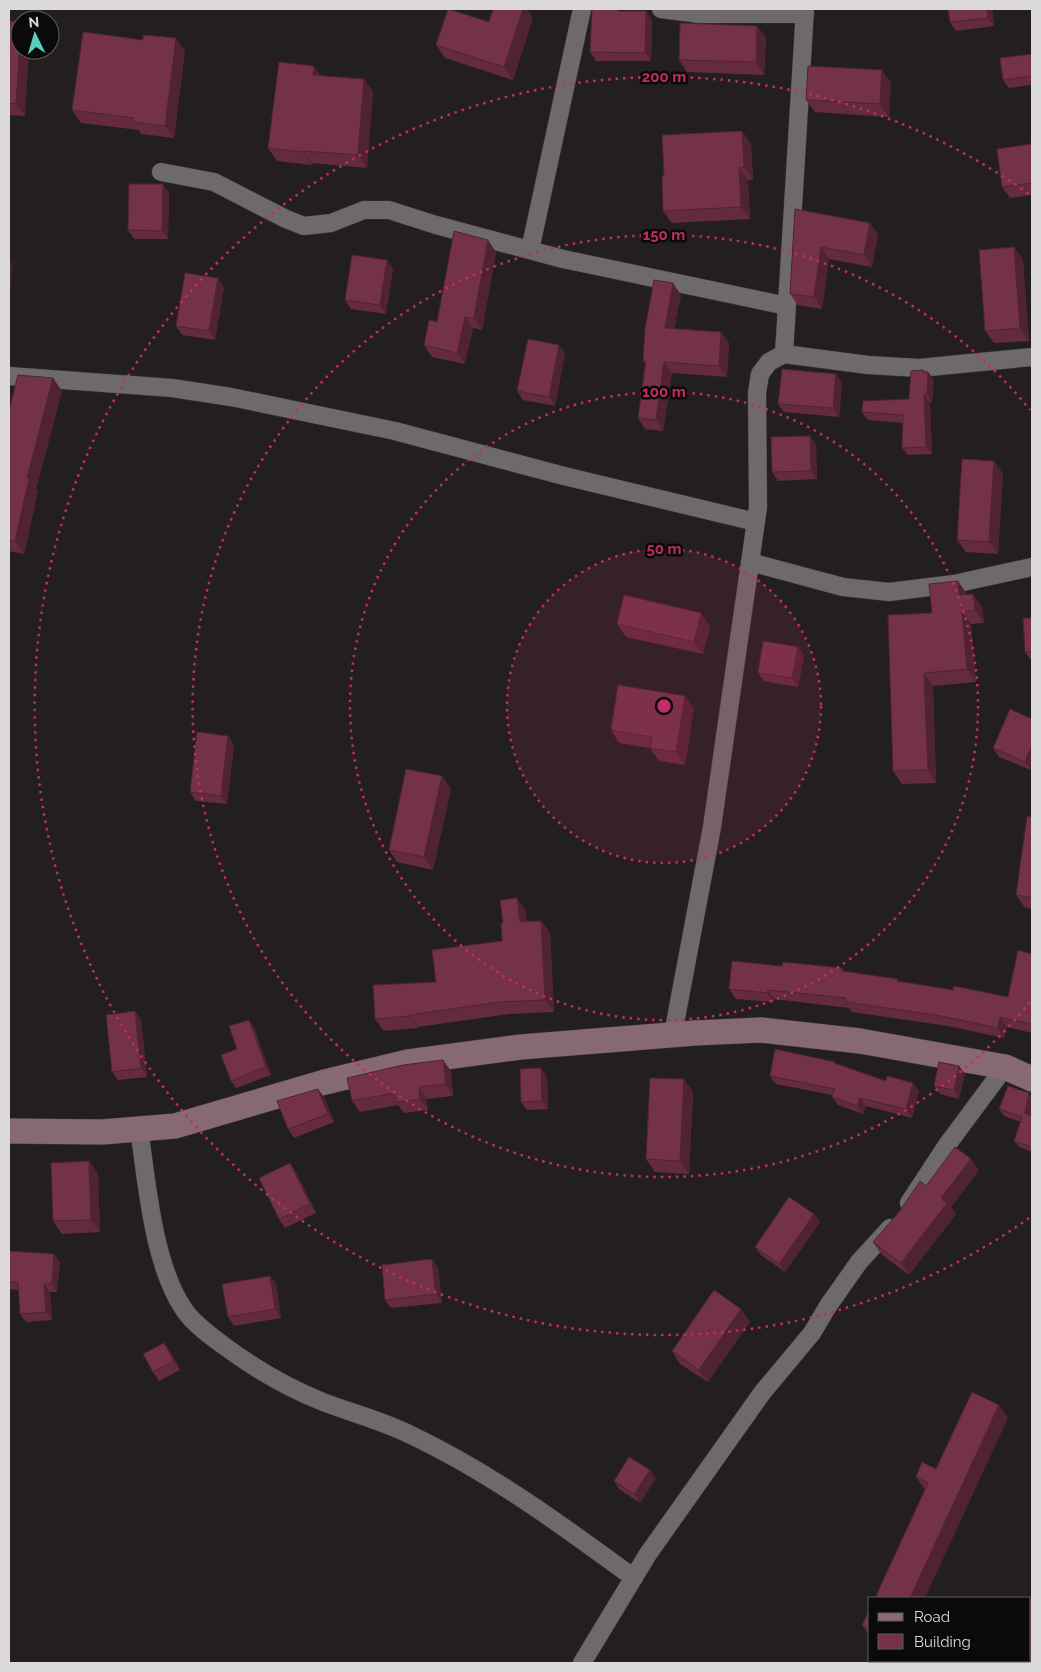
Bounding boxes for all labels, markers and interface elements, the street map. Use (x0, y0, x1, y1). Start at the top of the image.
north arrow (10, 10, 60, 60)
text: N (28, 14, 40, 30)
text: 200 m (642, 68, 686, 86)
text: 150 m (643, 226, 685, 244)
text: 100 m (642, 383, 686, 401)
text: 50 m (646, 540, 682, 558)
centre of rings (655, 697, 673, 715)
legend (868, 1597, 1031, 1662)
text: Road (914, 1608, 950, 1626)
text: Building (914, 1633, 971, 1651)

